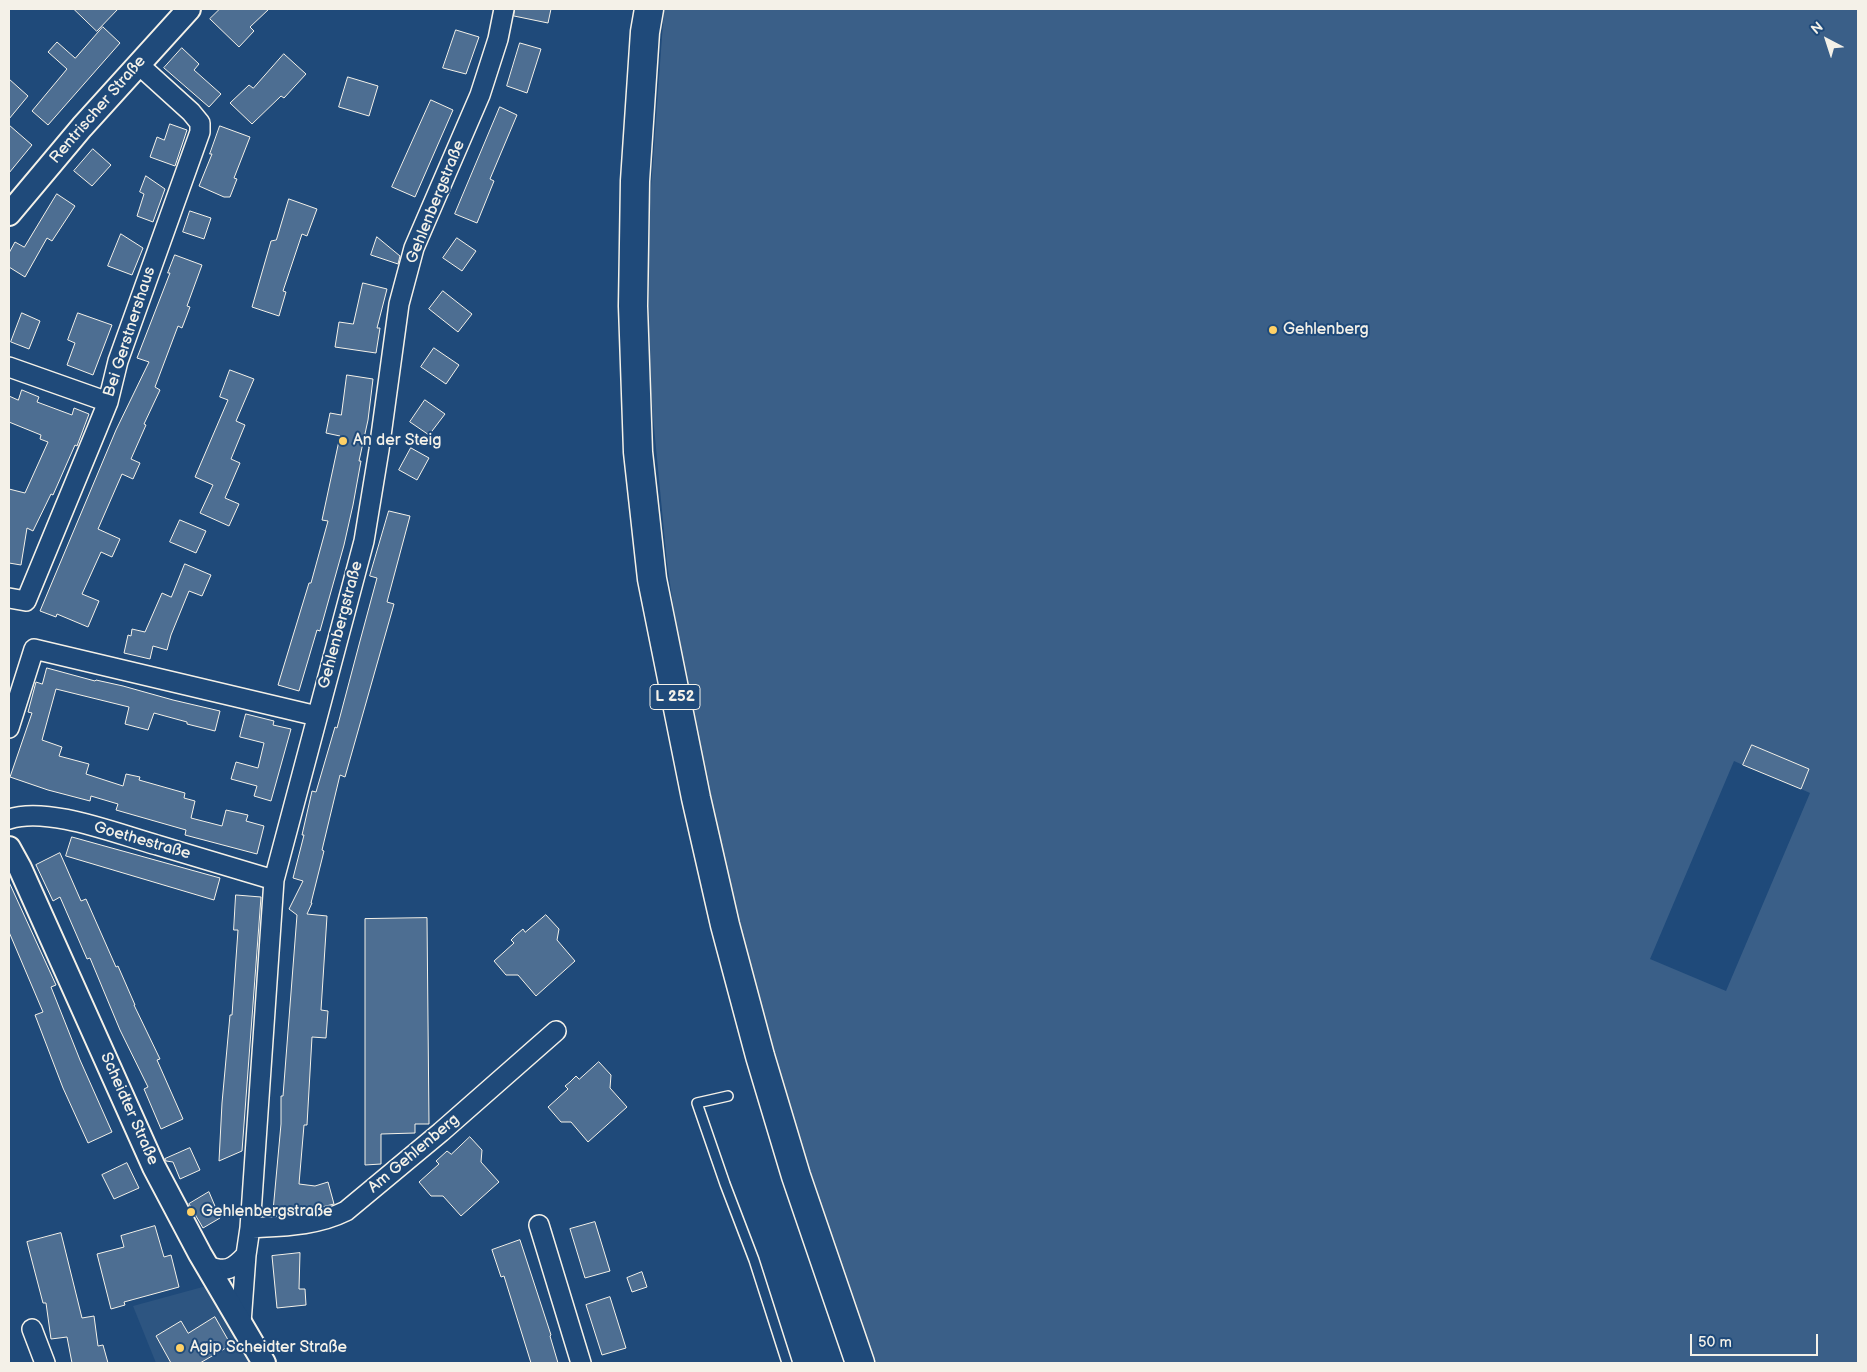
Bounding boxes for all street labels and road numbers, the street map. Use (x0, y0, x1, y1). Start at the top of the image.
street label: Rentrischer Straße (46, 52, 150, 168)
street label: Gehlenbergstraße (402, 137, 470, 267)
street label: Bei Gerstnershaus (100, 265, 160, 399)
street label: Gehlenbergstraße (315, 559, 367, 691)
road number: L 252 (650, 684, 700, 710)
street label: Goethestraße (91, 818, 193, 864)
street label: Scheidter Straße (96, 1050, 162, 1168)
street label: Am Gehlenberg (365, 1110, 463, 1198)

